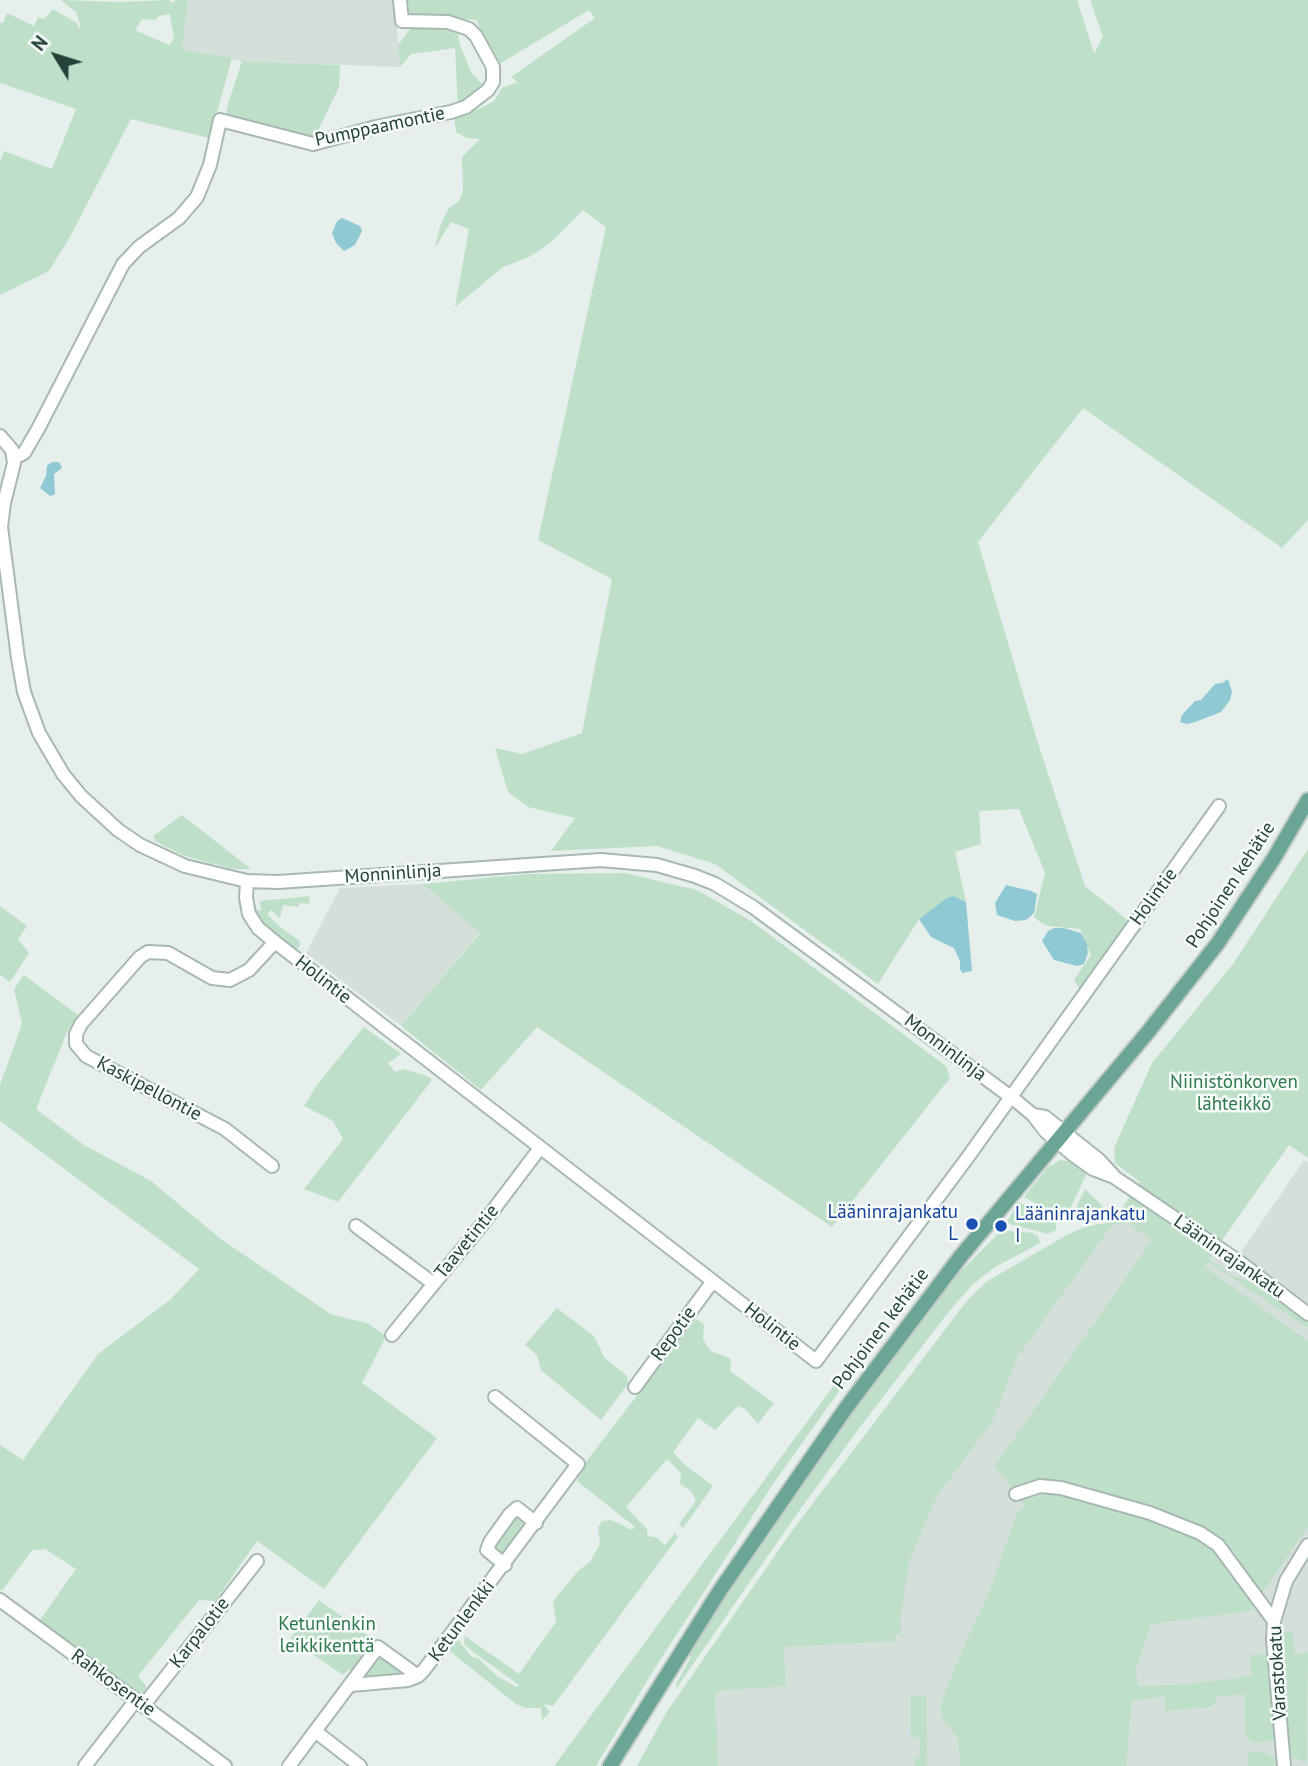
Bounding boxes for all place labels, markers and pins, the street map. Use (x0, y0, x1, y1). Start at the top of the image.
place label: Lääninrajankatu L (827, 1202, 958, 1246)
place label: Lääninrajankatu I (1015, 1204, 1146, 1248)
marker: Lääninrajankatu L (964, 1216, 980, 1232)
marker: Lääninrajankatu I (993, 1218, 1009, 1234)

